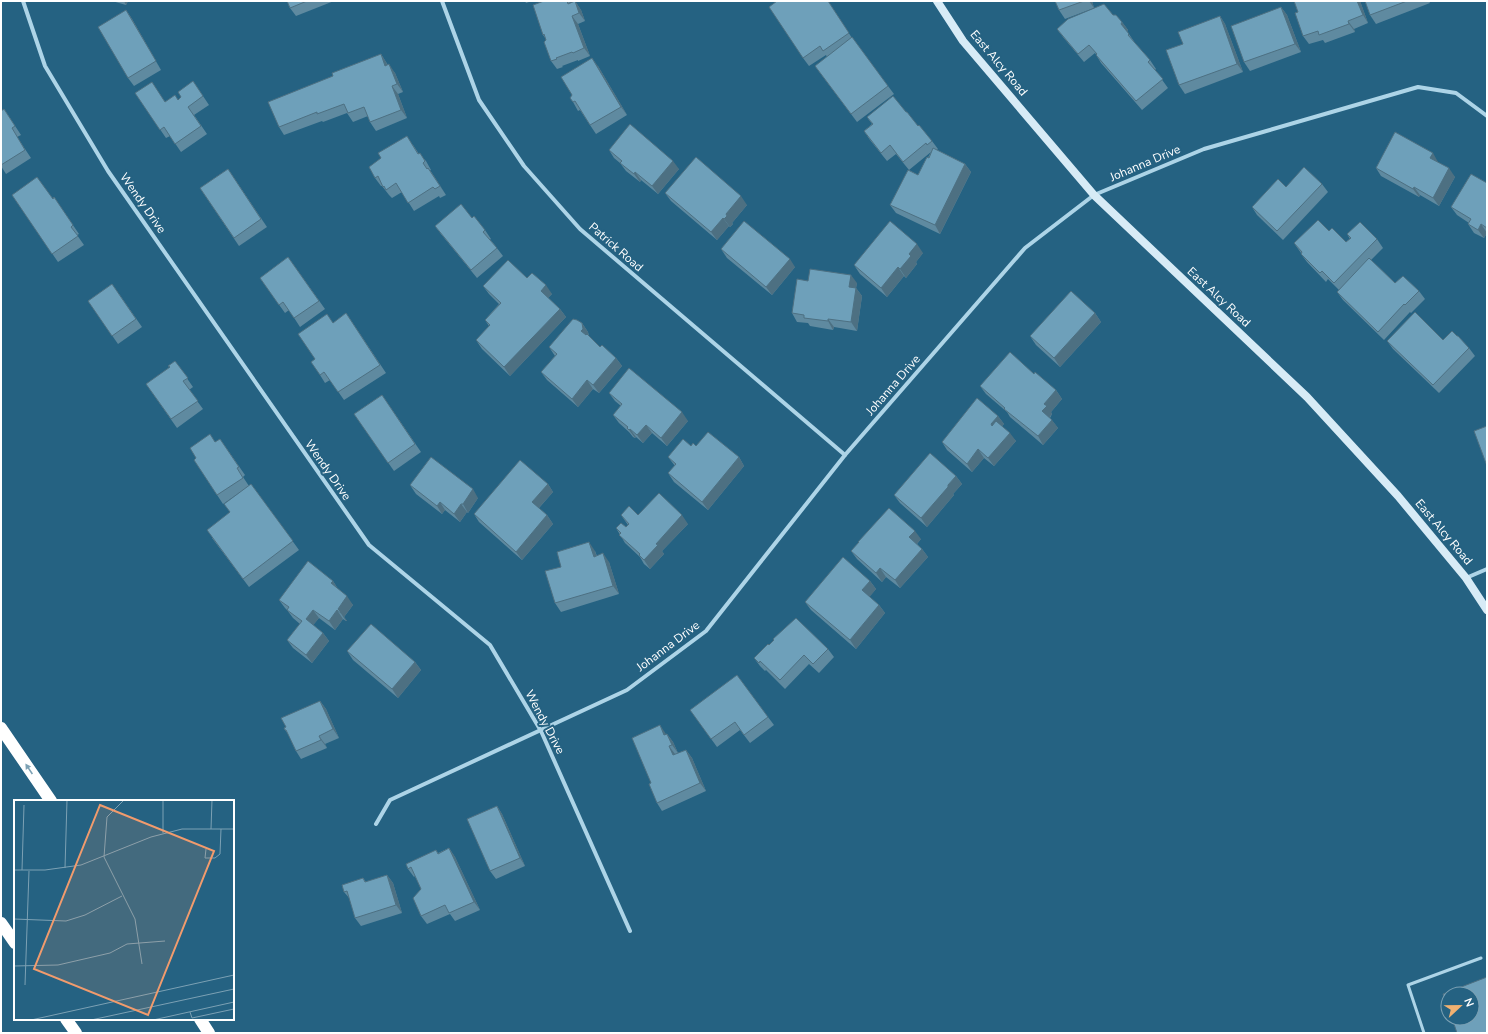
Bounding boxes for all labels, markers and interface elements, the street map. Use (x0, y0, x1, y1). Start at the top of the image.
street label: East Alcy Road (967, 27, 1031, 99)
street label: Johanna Drive (1106, 141, 1183, 185)
street label: Wendy Drive (116, 170, 170, 236)
street label: Patrick Road (585, 219, 647, 275)
street label: East Alcy Road (1184, 263, 1254, 331)
street label: Johanna Drive (862, 351, 924, 419)
street label: Wendy Drive (301, 437, 355, 503)
street label: East Alcy Road (1412, 496, 1476, 568)
street label: Johanna Drive (632, 617, 703, 676)
street label: Wendy Drive (521, 687, 569, 757)
one-way arrow (25, 764, 33, 774)
inset map (14, 800, 234, 1020)
north arrow (1440, 986, 1480, 1026)
text: N (1460, 996, 1477, 1009)

